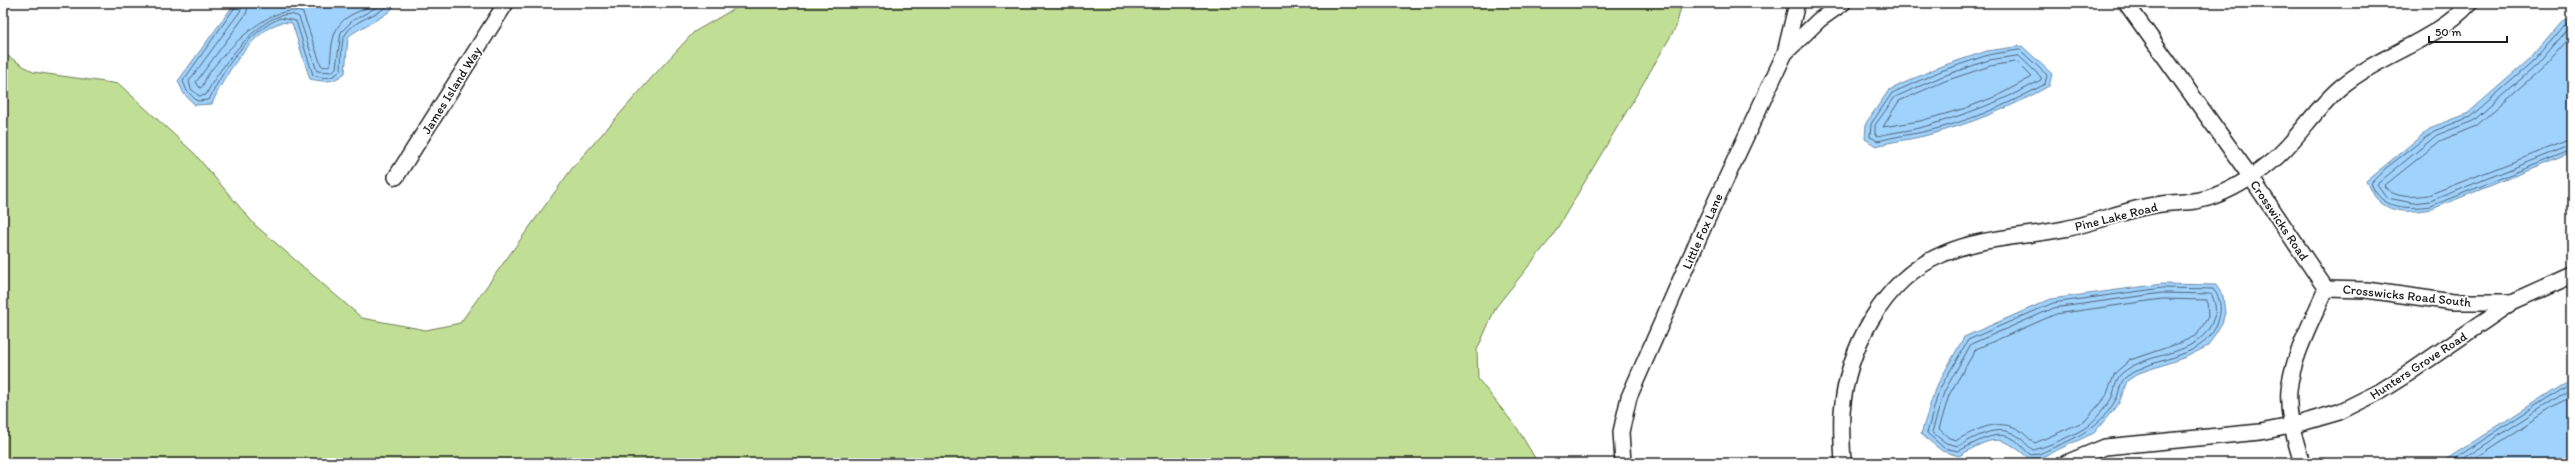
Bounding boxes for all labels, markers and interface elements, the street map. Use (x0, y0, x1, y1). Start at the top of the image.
scale bar (2429, 18, 2507, 44)
text: 50 m (2435, 25, 2461, 39)
street label: James Island Way (419, 44, 484, 137)
street label: Crosswicks Road (2247, 177, 2312, 263)
street label: Little Fox Lane (1679, 191, 1726, 271)
street label: Pine Lake Road (2073, 199, 2159, 234)
street label: Crosswicks Road South (2342, 281, 2472, 310)
street label: Hunters Grove Road (2367, 328, 2470, 402)

